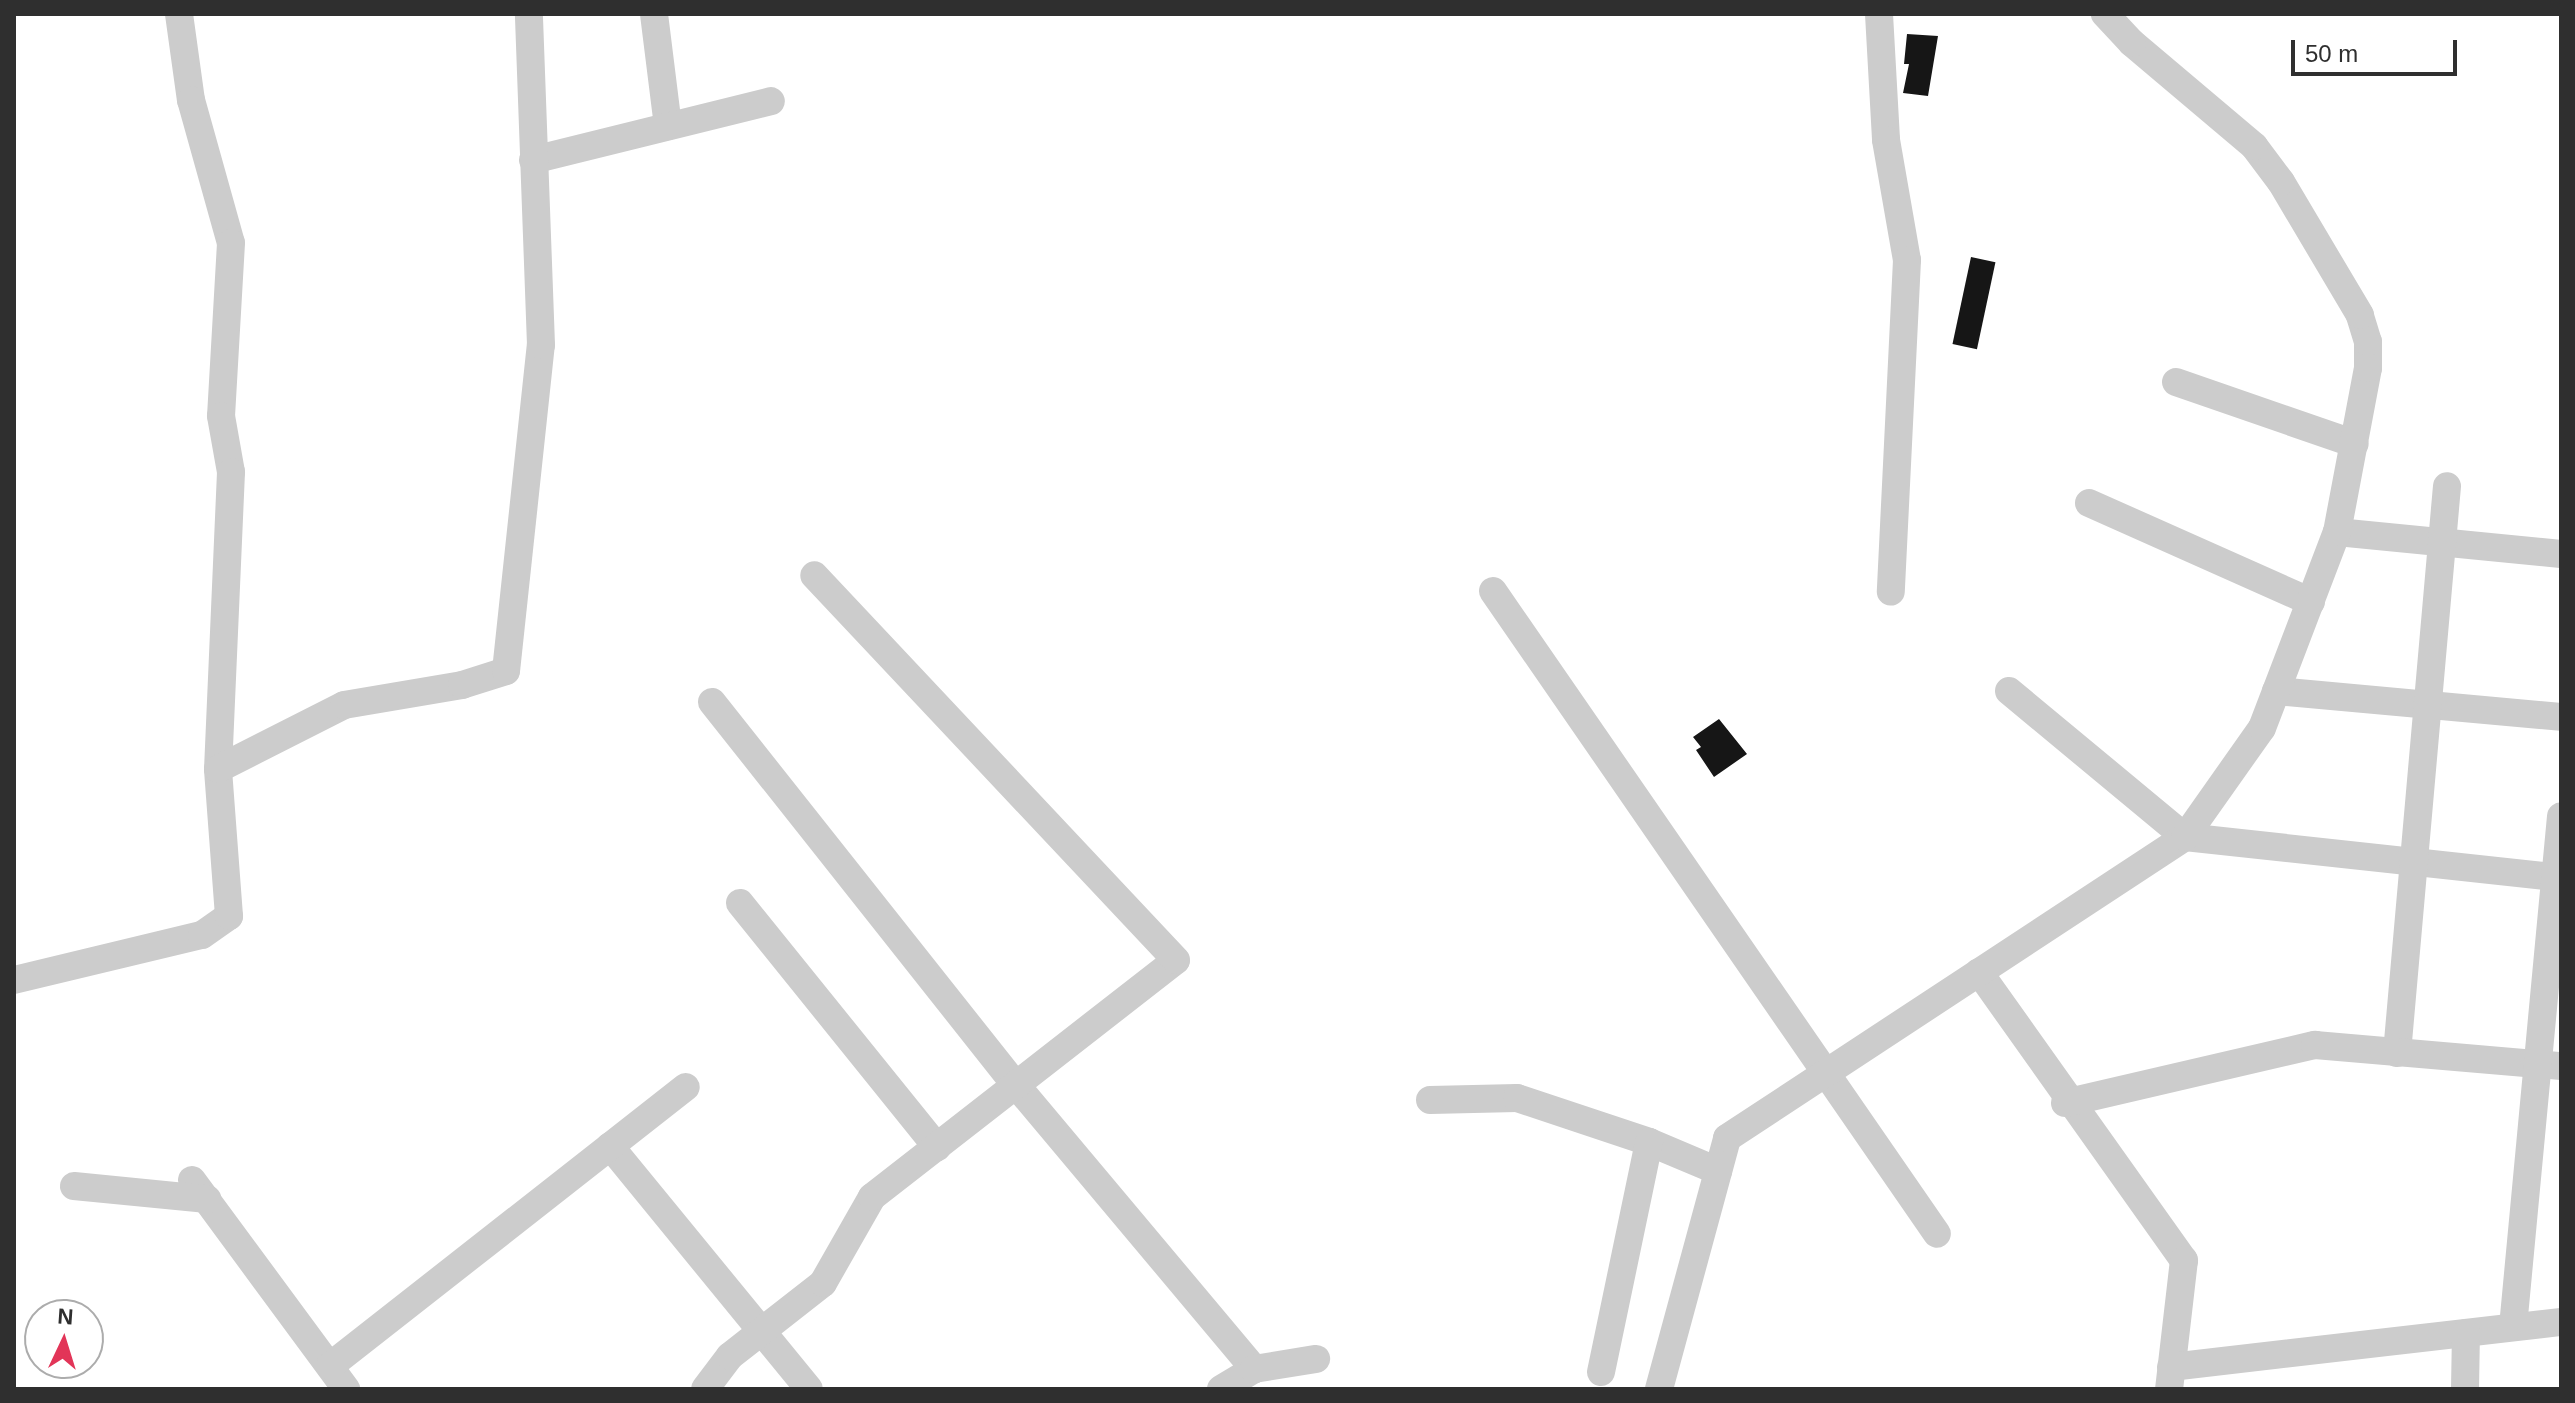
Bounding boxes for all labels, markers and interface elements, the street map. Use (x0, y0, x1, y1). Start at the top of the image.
scale bar (2295, 24, 2461, 74)
text: 50 m (2305, 40, 2358, 67)
north arrow (24, 1299, 104, 1379)
text: N (57, 1304, 74, 1330)

